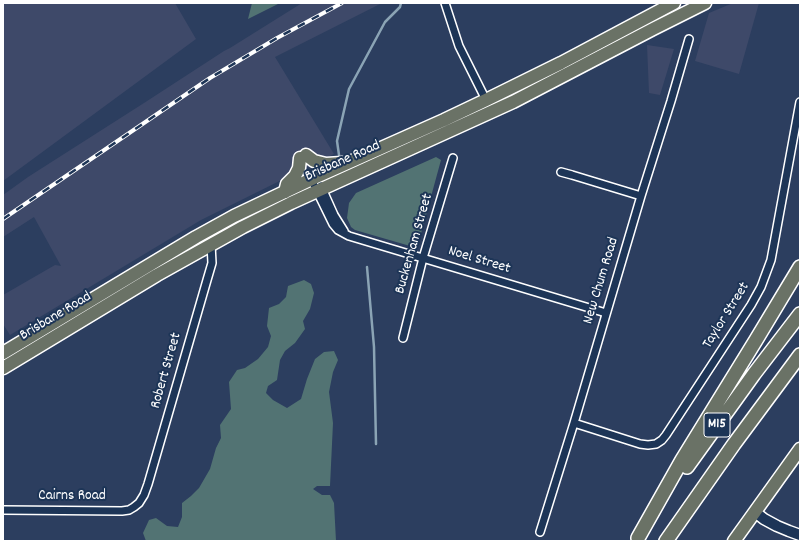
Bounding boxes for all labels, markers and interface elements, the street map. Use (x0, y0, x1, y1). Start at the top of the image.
street label: Brisbane Road (303, 137, 383, 187)
street label: Buckenham Street (392, 192, 438, 296)
street label: New Chum Road (580, 236, 624, 326)
street label: Noel Street (446, 243, 512, 279)
street label: Taylor Street (700, 280, 754, 352)
street label: Brisbane Road (17, 289, 95, 345)
street label: Robert Street (148, 331, 186, 411)
road number: M15 (704, 413, 730, 437)
street label: Cairns Road (38, 488, 106, 506)

